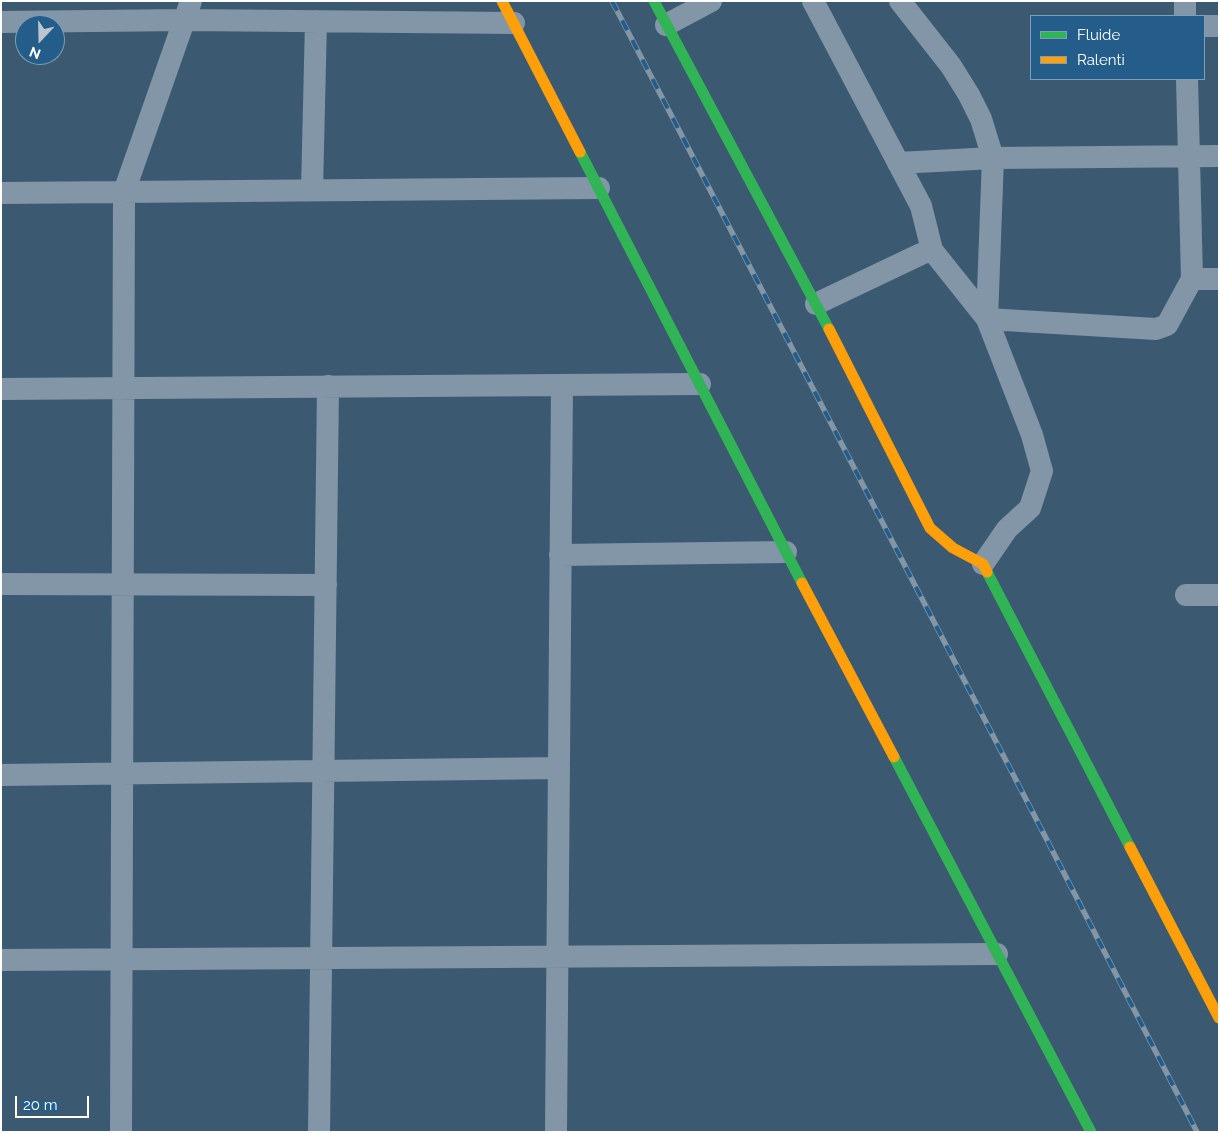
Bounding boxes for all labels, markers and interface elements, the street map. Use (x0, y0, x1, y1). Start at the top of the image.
north arrow (15, 15, 65, 65)
legend (1030, 15, 1205, 80)
text: Fluide (1077, 26, 1120, 44)
text: N (27, 44, 43, 62)
text: Ralenti (1077, 51, 1125, 69)
scale bar (18, 1086, 91, 1118)
text: 20 m (23, 1096, 58, 1114)

